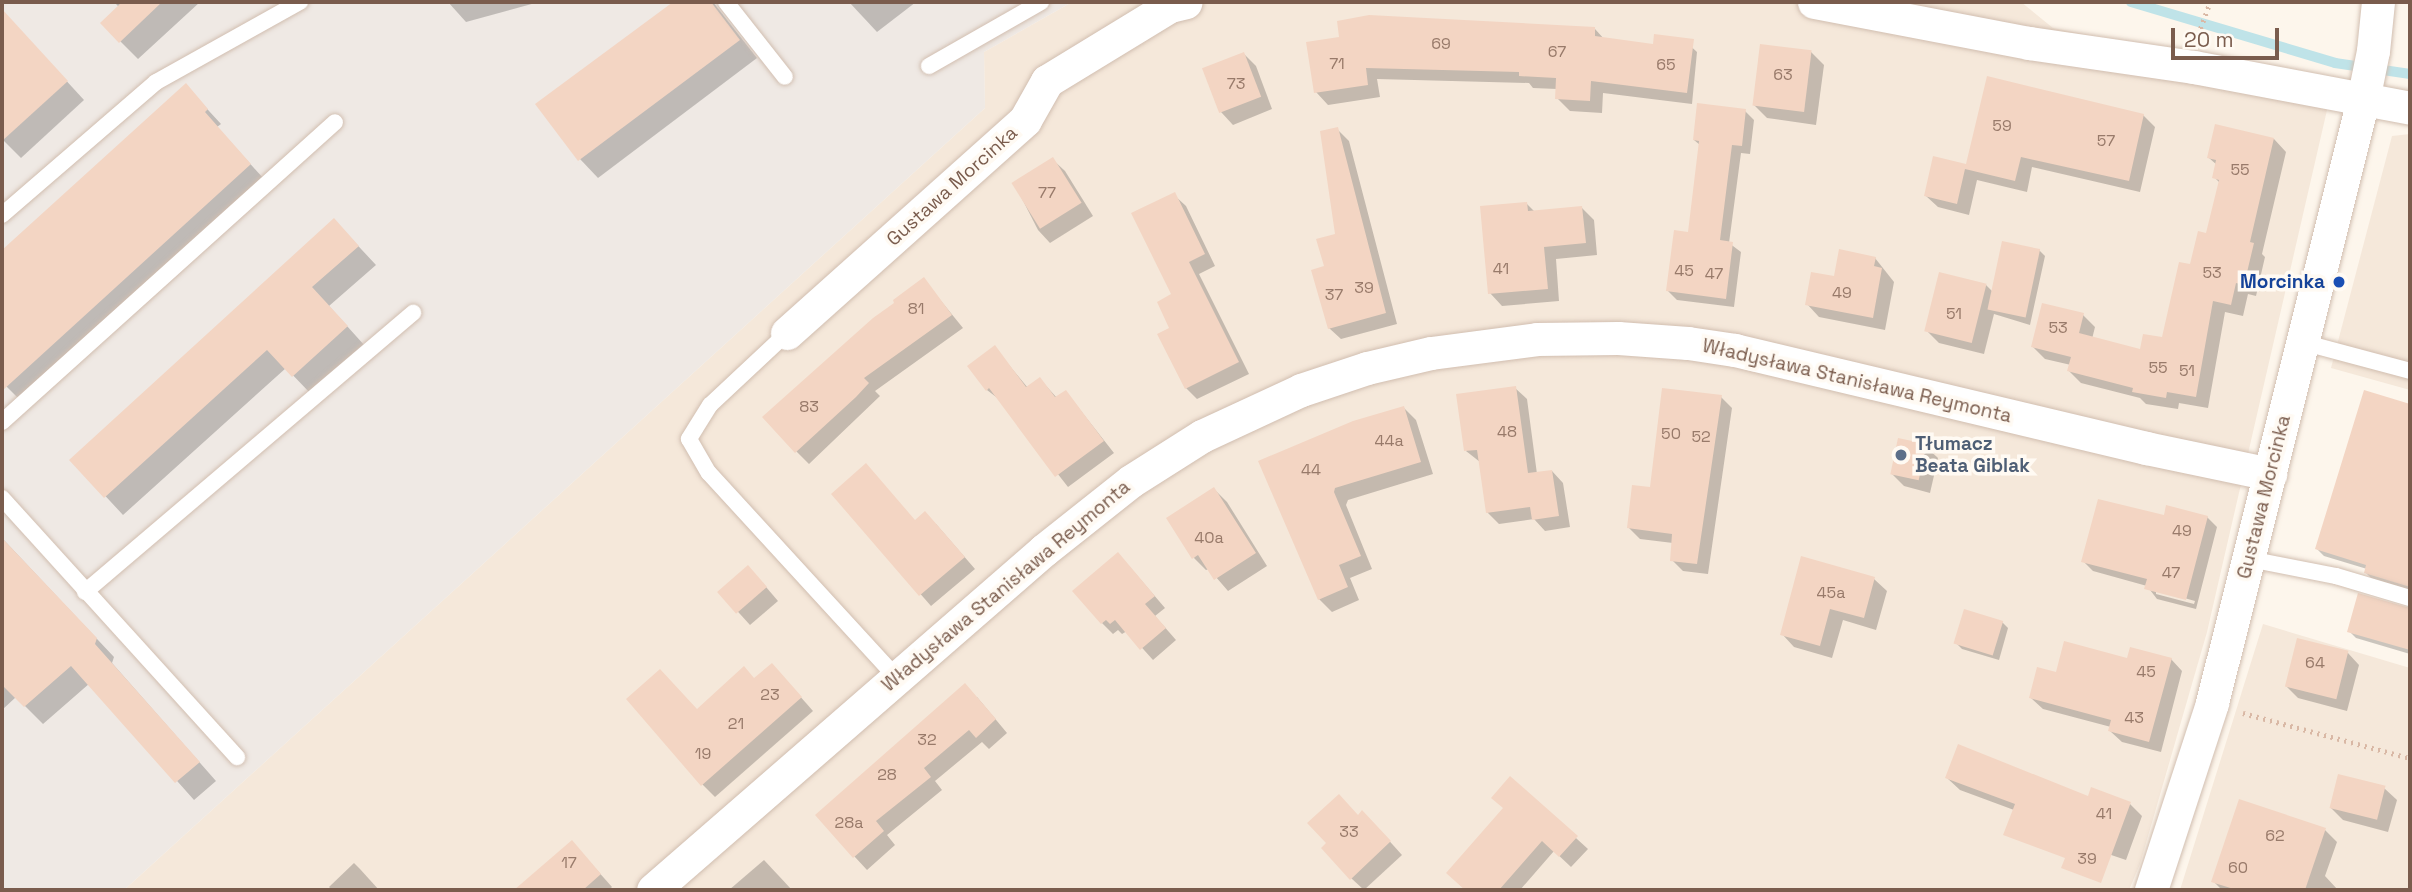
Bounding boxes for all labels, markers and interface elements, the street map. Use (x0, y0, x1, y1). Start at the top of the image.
scale bar (2174, 14, 2282, 58)
text: 20 m (2184, 26, 2234, 53)
house number: 69 (1431, 34, 1451, 54)
house number: 67 (1548, 42, 1566, 62)
house number: 71 (1329, 54, 1345, 74)
house number: 65 (1656, 55, 1676, 75)
house number: 63 (1773, 65, 1793, 85)
house number: 73 (1227, 74, 1245, 94)
house number: 59 (1992, 116, 2012, 136)
street label: Gustawa Morcinka (882, 121, 1022, 251)
house number: 57 (2097, 131, 2115, 151)
house number: 55 (2230, 160, 2250, 180)
house number: 77 (1038, 183, 1056, 203)
house number: 41 (1493, 259, 1509, 279)
house number: 45 (1674, 261, 1694, 281)
house number: 53 (2202, 263, 2222, 283)
house number: 47 (1705, 264, 1723, 284)
place label: Morcinka (2240, 271, 2325, 293)
marker: Morcinka (2331, 274, 2347, 290)
house number: 39 (1354, 278, 1374, 298)
house number: 49 (1832, 283, 1852, 303)
house number: 37 (1325, 285, 1343, 305)
house number: 81 (908, 299, 924, 319)
house number: 51 (1946, 304, 1962, 324)
house number: 53 (2048, 318, 2068, 338)
street label: Władysława Stanisława Reymonta (1700, 334, 2014, 428)
house number: 55 (2148, 358, 2168, 378)
house number: 51 (2179, 361, 2195, 381)
house number: 83 (799, 397, 819, 417)
street label: Gustawa Morcinka (2233, 413, 2295, 581)
house number: 48 (1497, 422, 1517, 442)
house number: 50 (1661, 424, 1681, 444)
house number: 52 (1691, 427, 1711, 447)
house number: 44a (1374, 431, 1404, 451)
place label: Tłumacz Beata Giblak (1915, 433, 2030, 477)
marker: Tłumacz Beata Giblak (1893, 447, 1909, 463)
house number: 44 (1301, 460, 1321, 480)
street label: Władysława Stanisława Reymonta (877, 475, 1135, 697)
house number: 49 (2172, 521, 2192, 541)
house number: 40a (1194, 528, 1224, 548)
house number: 47 (2162, 563, 2180, 583)
house number: 45a (1817, 583, 1845, 603)
house number: 64 (2305, 653, 2325, 673)
house number: 45 (2136, 662, 2156, 682)
house number: 23 (760, 685, 780, 705)
house number: 43 (2124, 708, 2144, 728)
house number: 21 (728, 714, 744, 734)
house number: 32 (917, 730, 937, 750)
house number: 19 (695, 744, 711, 764)
house number: 28 (877, 765, 897, 785)
house number: 41 (2096, 804, 2112, 824)
house number: 28a (835, 813, 863, 833)
house number: 33 (1339, 822, 1359, 842)
house number: 62 (2265, 826, 2285, 846)
house number: 39 (2077, 849, 2097, 869)
house number: 17 (561, 853, 577, 873)
house number: 60 (2228, 858, 2248, 878)

